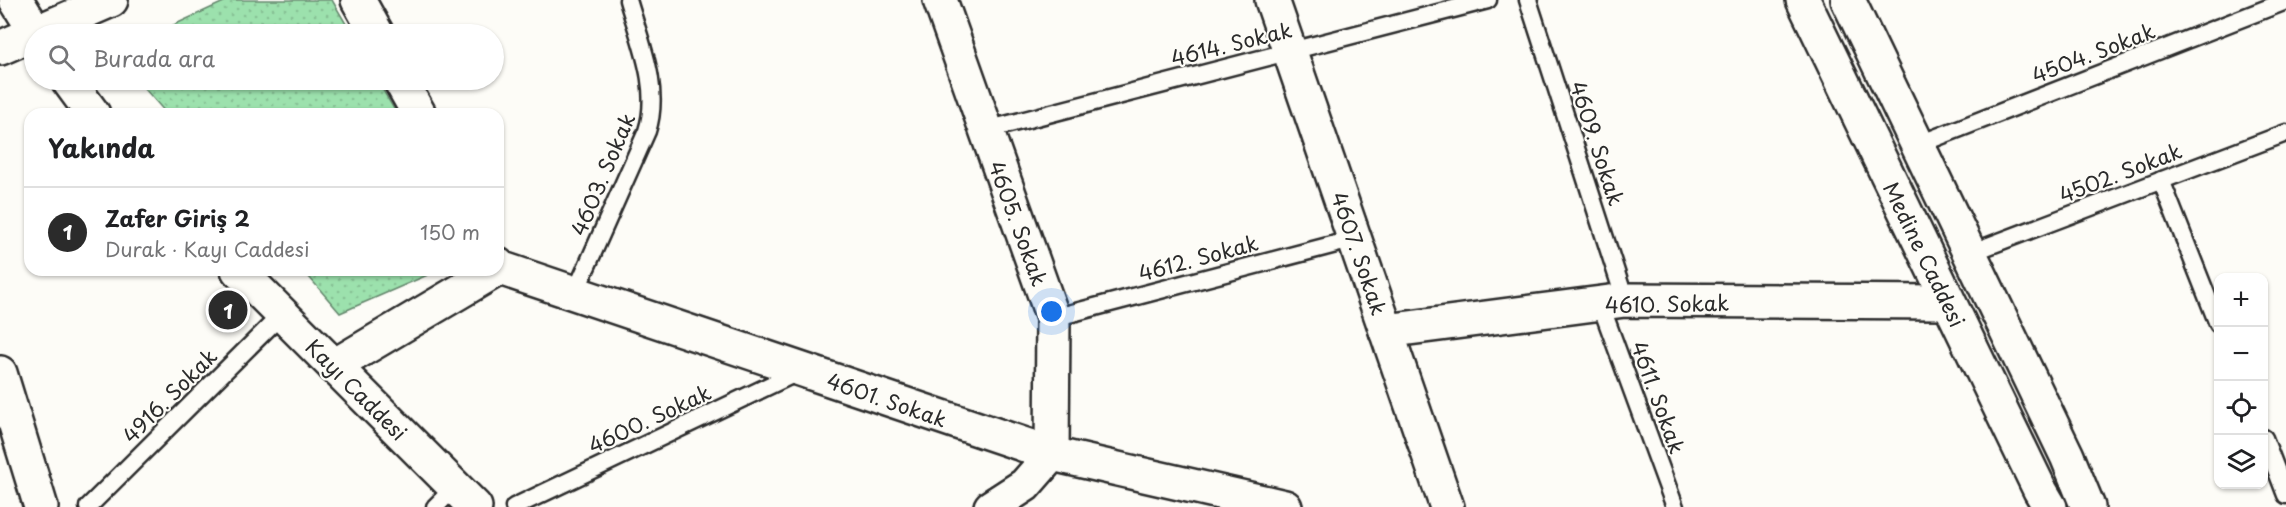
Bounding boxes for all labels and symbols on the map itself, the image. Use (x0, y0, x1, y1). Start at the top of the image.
street label: 4614. Sokak (1167, 12, 1295, 73)
street label: 4504. Sokak (2027, 14, 2159, 90)
street label: 4609. Sokak (1563, 77, 1633, 209)
street label: 4603. Sokak (562, 107, 642, 240)
street label: 4502. Sokak (2054, 134, 2186, 210)
street label: 4605. Sokak (982, 156, 1056, 290)
street label: Medine Caddesi (1876, 176, 1974, 332)
street label: 4607. Sokak (1324, 187, 1396, 319)
street label: 4612. Sokak (1134, 226, 1262, 288)
street label: 4610. Sokak (1605, 286, 1729, 320)
pin: 1 (208, 288, 248, 332)
your location (1037, 297, 1066, 326)
street label: Kayı Caddesi (299, 331, 415, 447)
street label: 4611. Sokak (1624, 336, 1694, 458)
street label: 4916. Sokak (114, 340, 224, 450)
street label: 4601. Sokak (823, 364, 952, 435)
street label: 4600. Sokak (582, 375, 716, 461)

